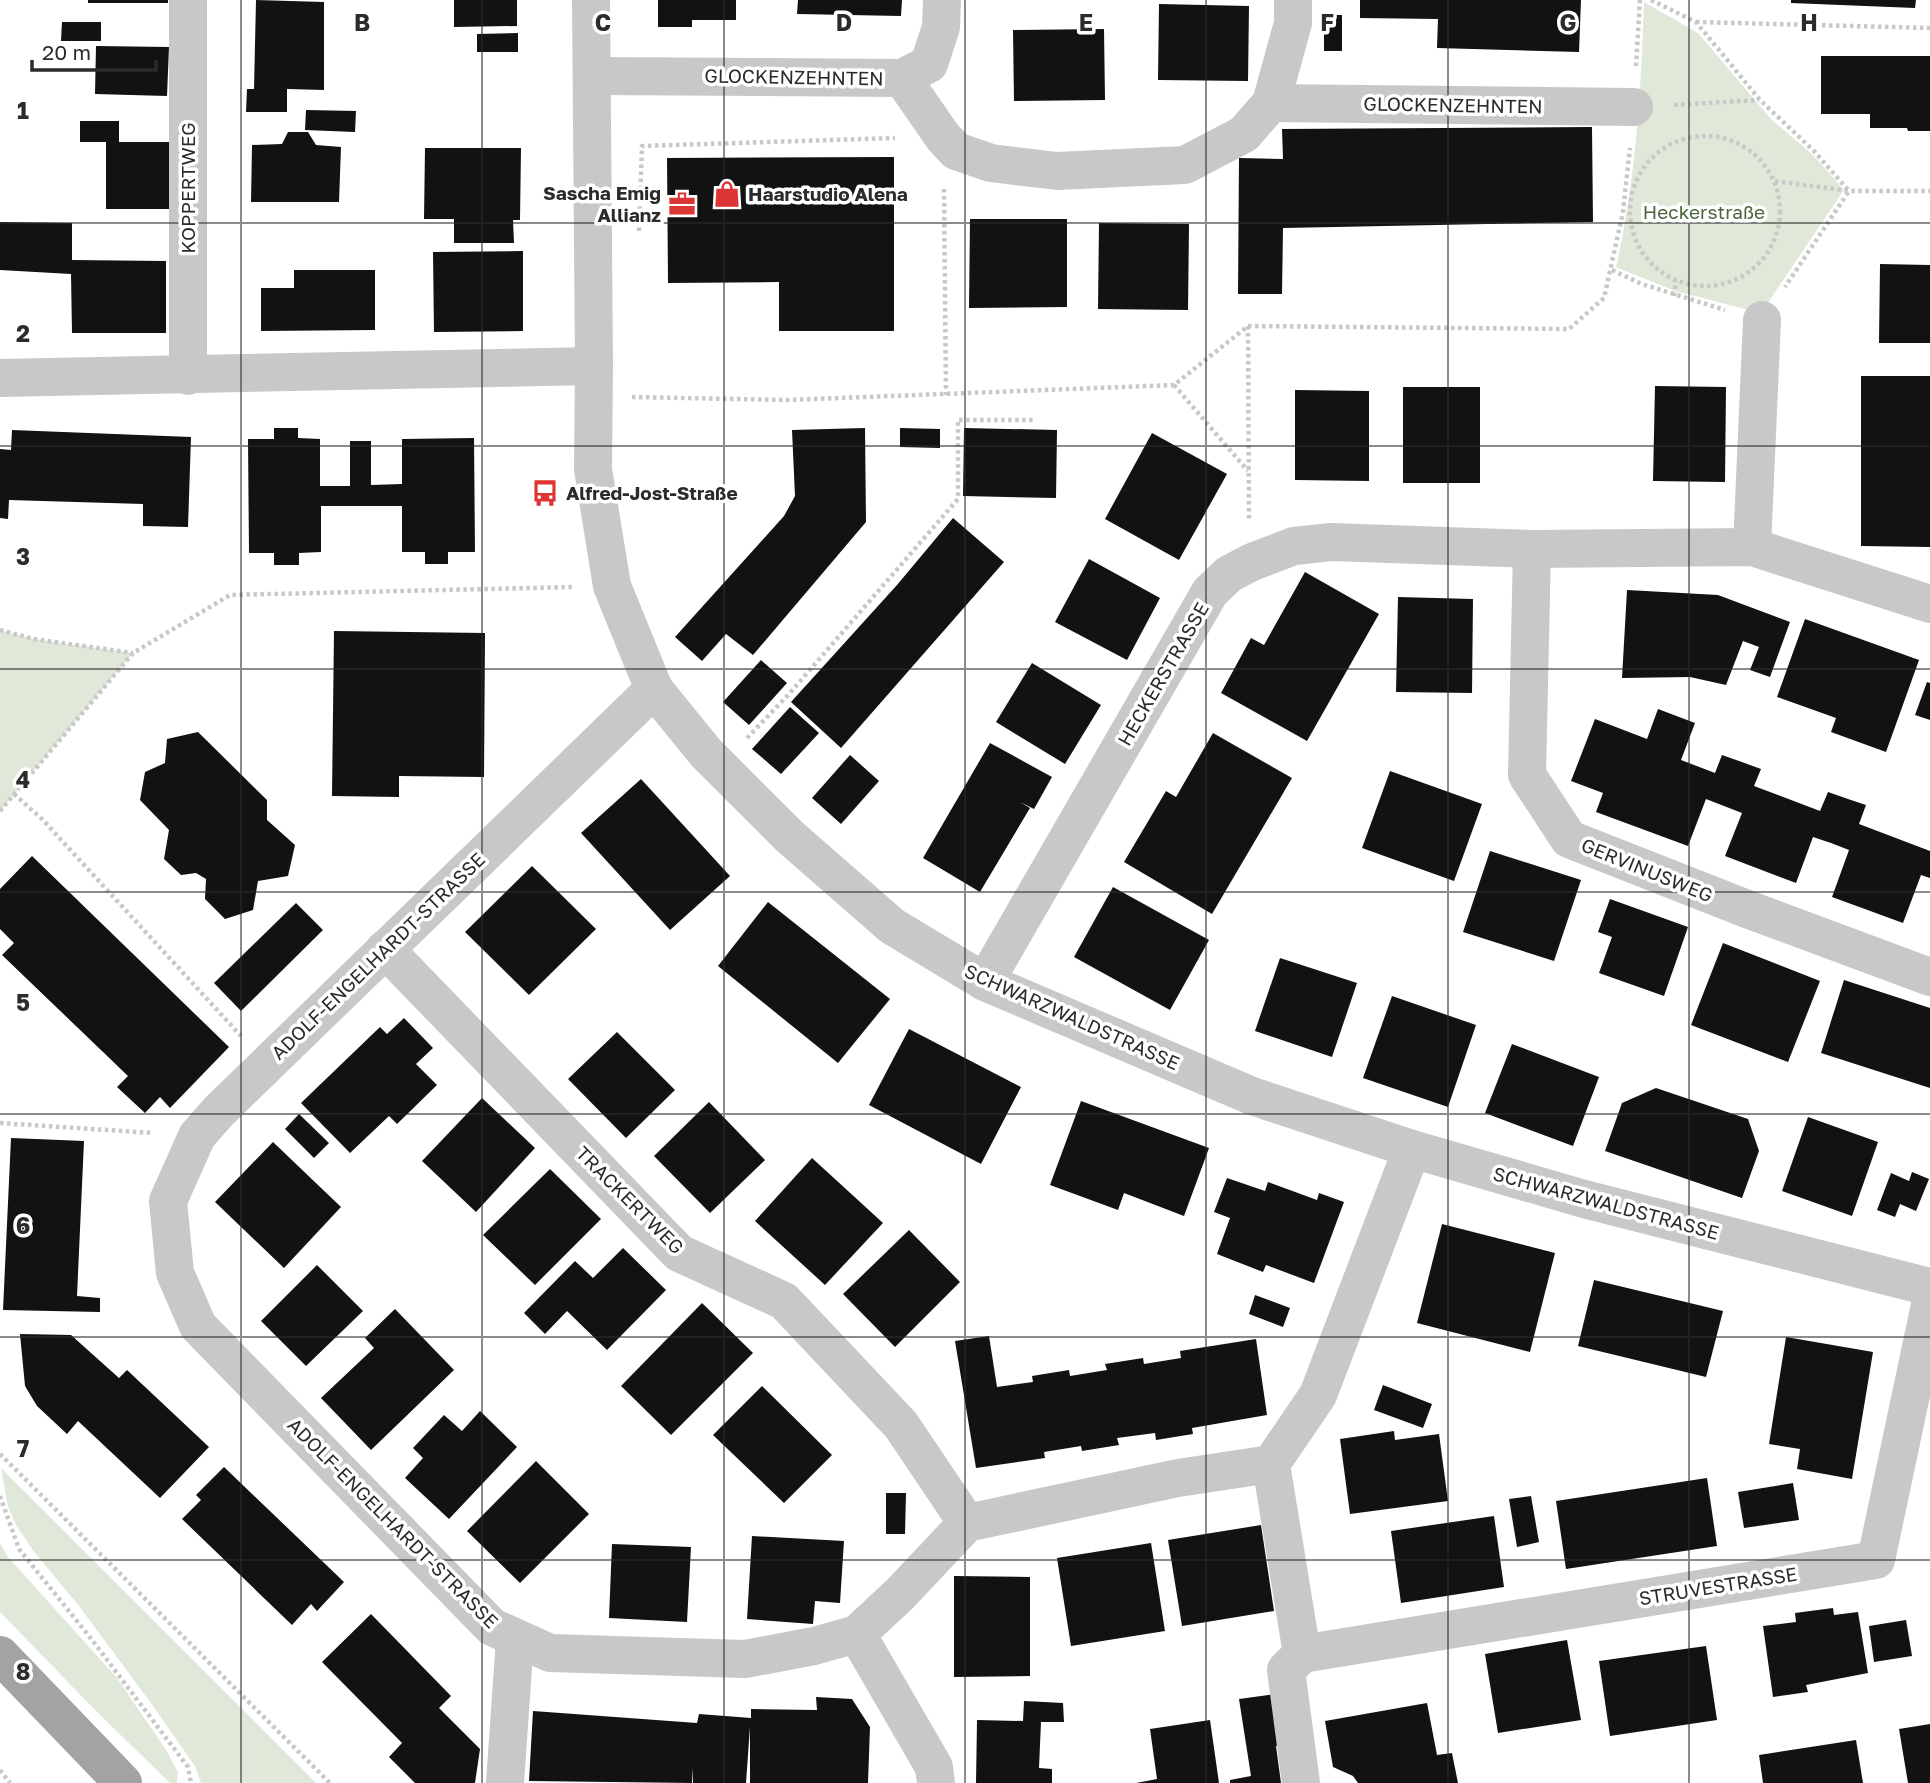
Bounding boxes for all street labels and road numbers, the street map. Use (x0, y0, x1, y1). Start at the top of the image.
street label: GLOCKENZEHNTEN (704, 63, 884, 90)
street label: GLOCKENZEHNTEN (1363, 91, 1543, 118)
street label: KOPPERTWEG (176, 122, 199, 254)
street label: HECKERSTRASSE (1112, 598, 1213, 749)
street label: GERVINUSWEG (1578, 833, 1716, 906)
street label: ADOLF-ENGELHARDT-STRASSE (266, 847, 489, 1064)
street label: SCHWARZWALDSTRASSE (961, 959, 1183, 1074)
street label: TRACKERTWEG (572, 1141, 689, 1258)
street label: SCHWARZWALDSTRASSE (1491, 1161, 1722, 1244)
street label: ADOLF-ENGELHARDT-STRASSE (283, 1413, 503, 1633)
street label: STRUVESTRASSE (1637, 1562, 1799, 1609)

